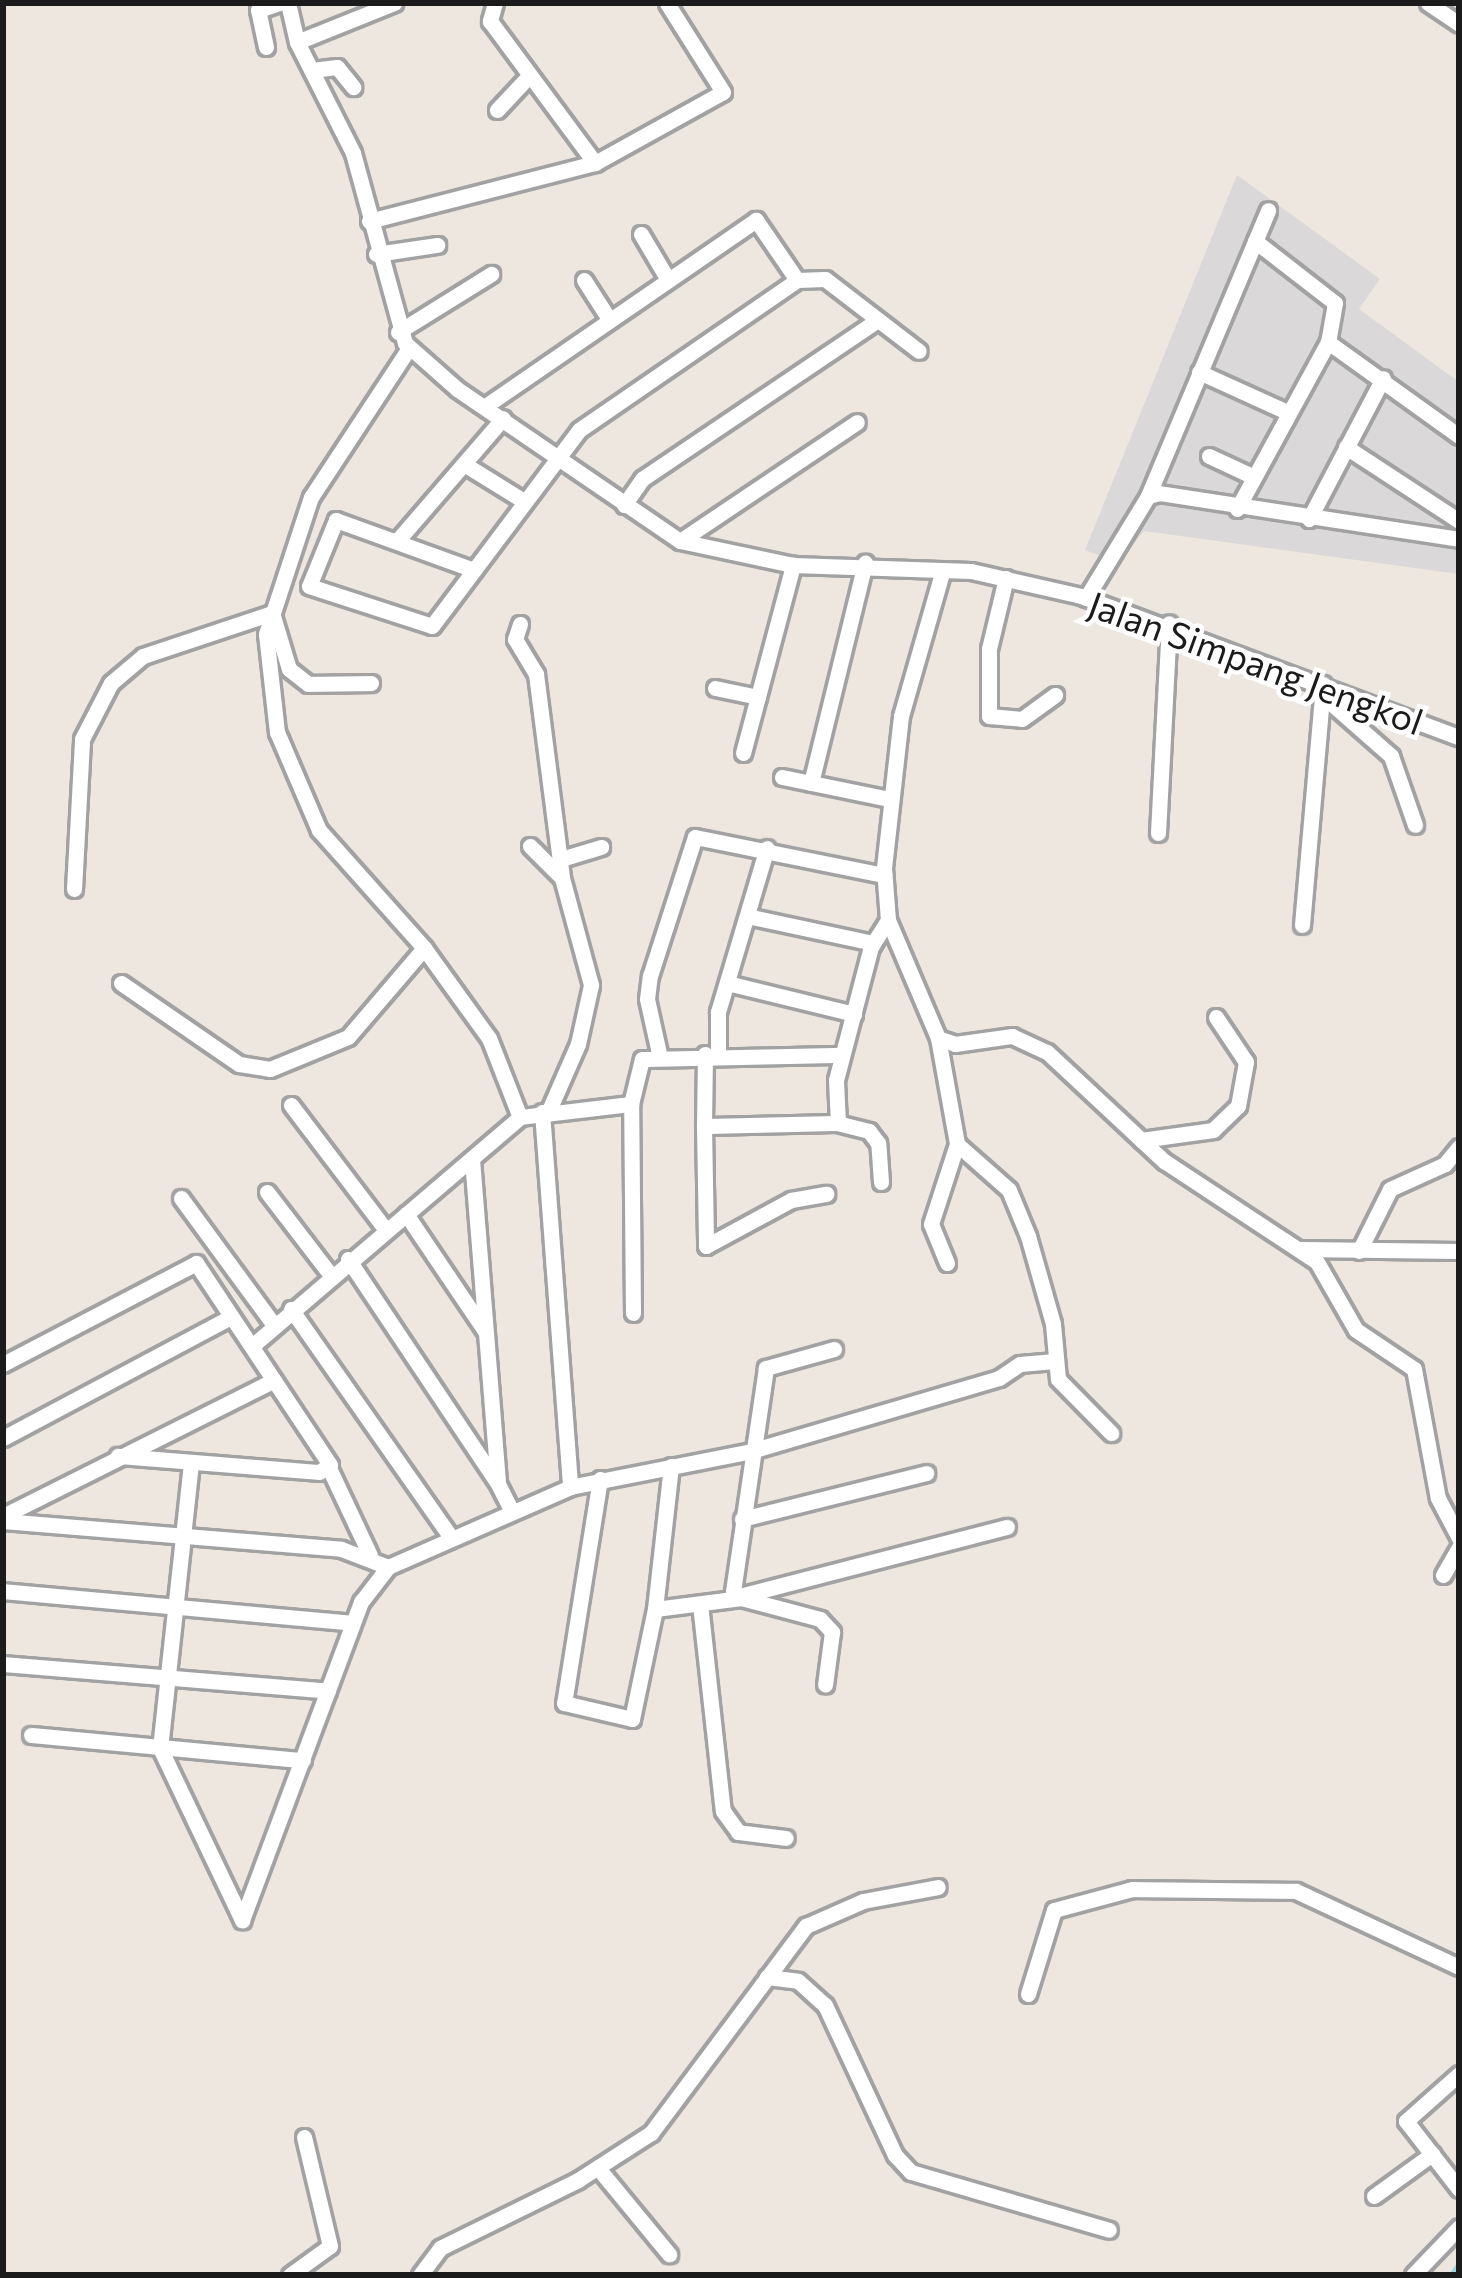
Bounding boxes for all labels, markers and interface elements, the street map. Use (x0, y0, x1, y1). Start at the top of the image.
street label: Jalan Simpang Jengkol (1083, 581, 1429, 743)

